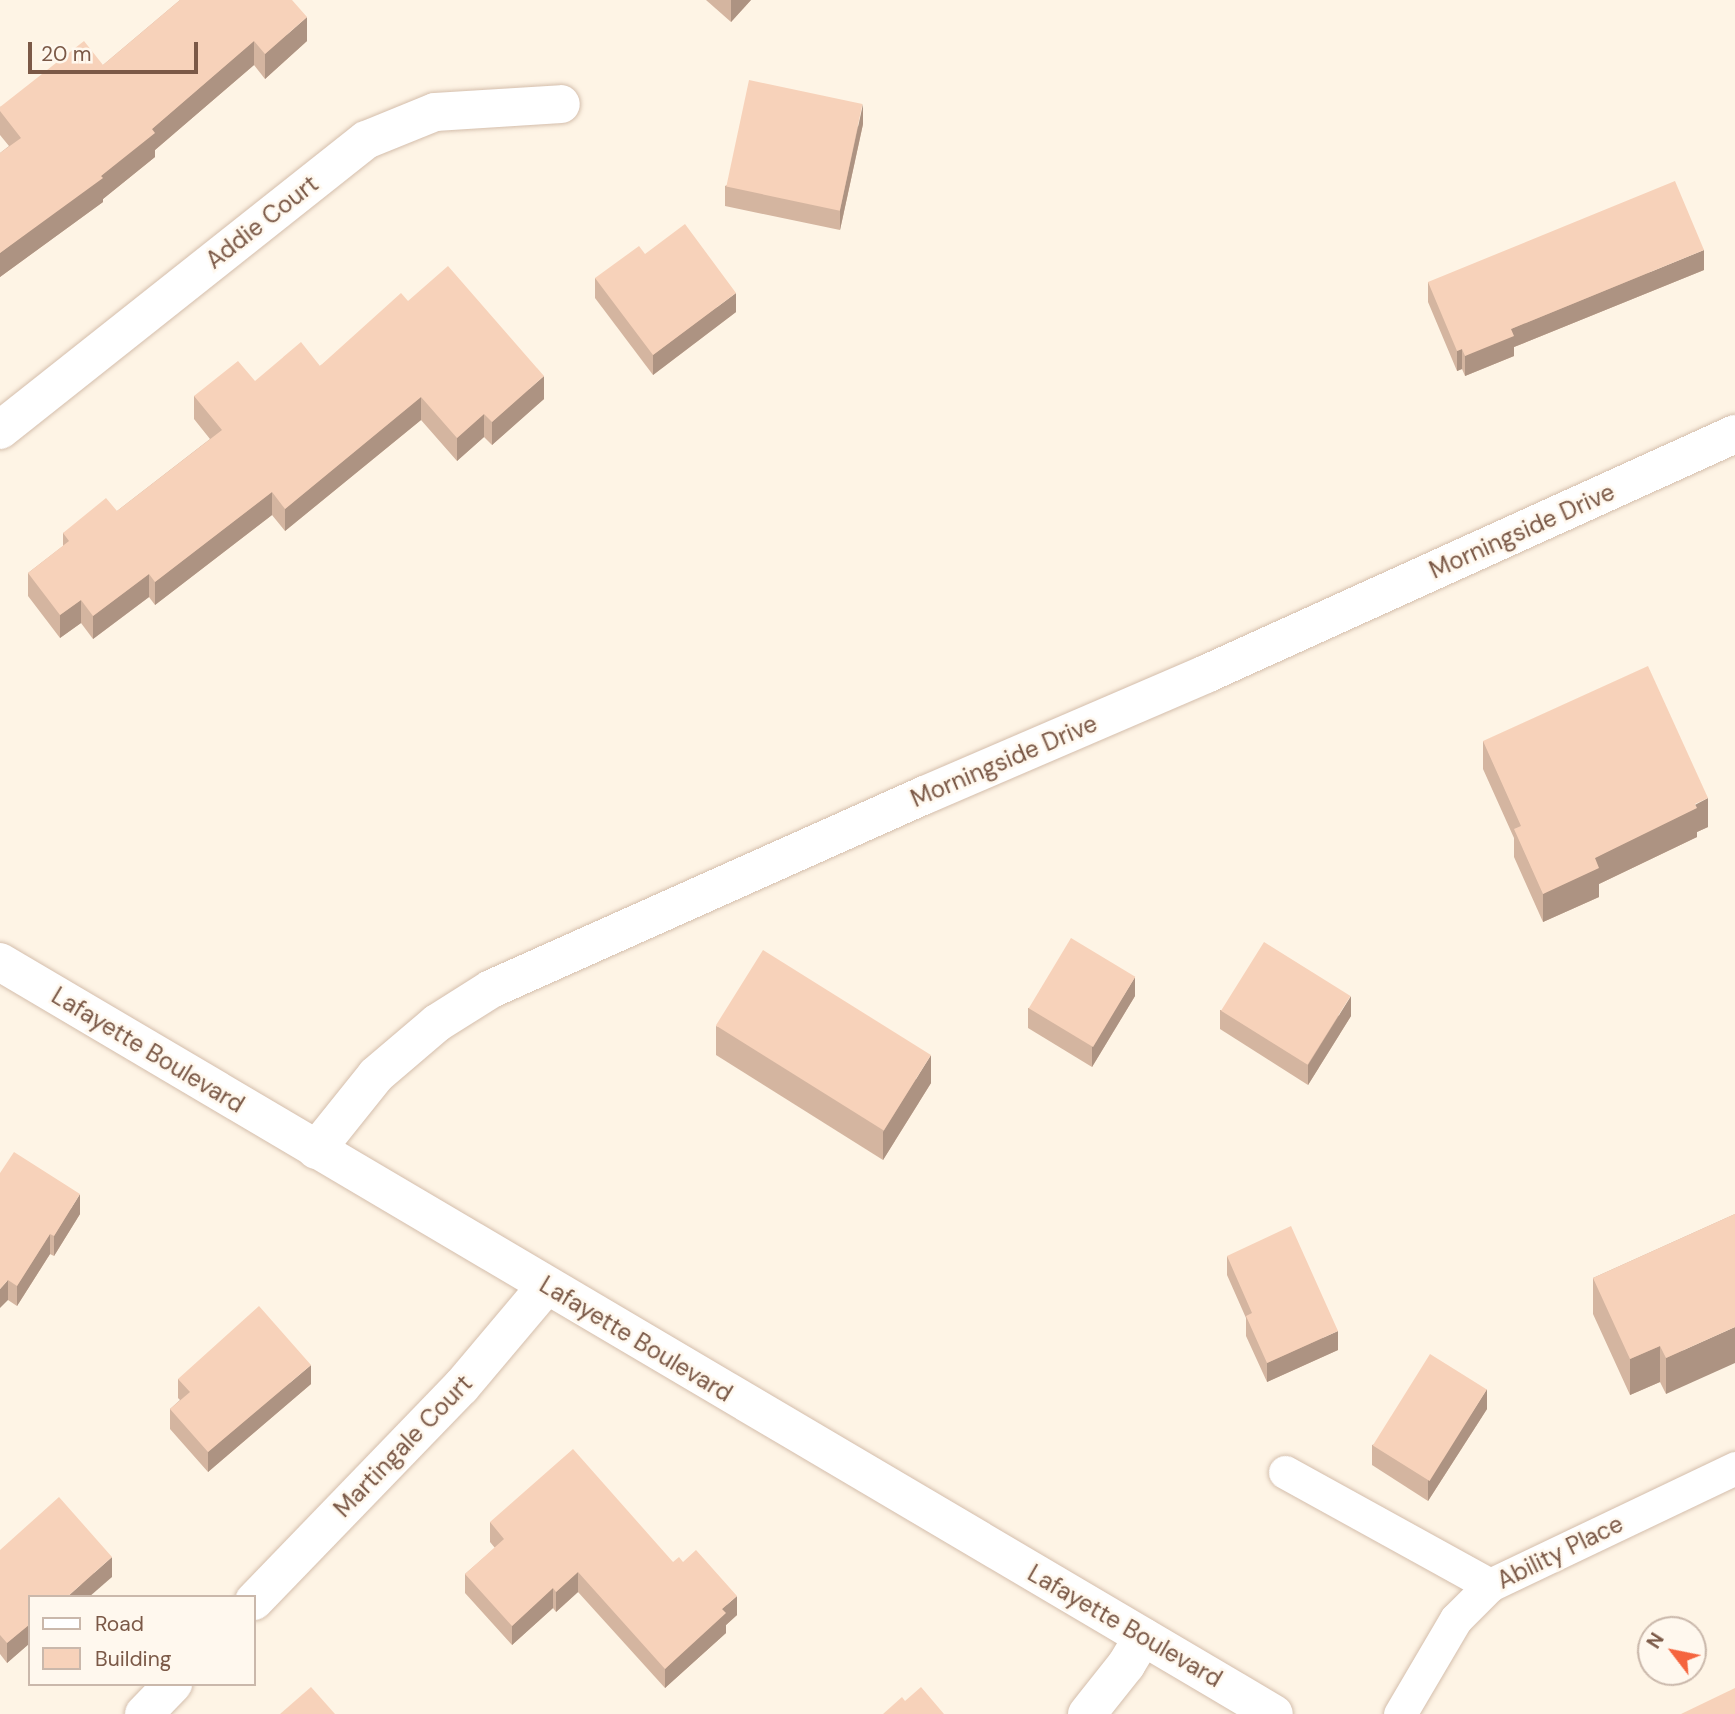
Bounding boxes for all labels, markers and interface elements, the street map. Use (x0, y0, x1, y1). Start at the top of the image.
scale bar (32, 28, 201, 72)
text: 20 m (41, 40, 92, 68)
street label: Addie Court (200, 169, 324, 275)
street label: Morningside Drive (1425, 477, 1619, 585)
street label: Morningside Drive (906, 709, 1102, 813)
street label: Lafayette Boulevard (46, 981, 250, 1119)
street label: Lafayette Boulevard (534, 1270, 738, 1408)
street label: Martingale Court (328, 1369, 478, 1523)
street label: Ability Place (1492, 1509, 1628, 1595)
street label: Lafayette Boulevard (1023, 1559, 1227, 1693)
legend (28, 1595, 256, 1686)
text: Road (95, 1610, 144, 1638)
north arrow (1637, 1616, 1707, 1686)
text: N (1641, 1628, 1670, 1653)
text: Building (95, 1645, 171, 1673)

